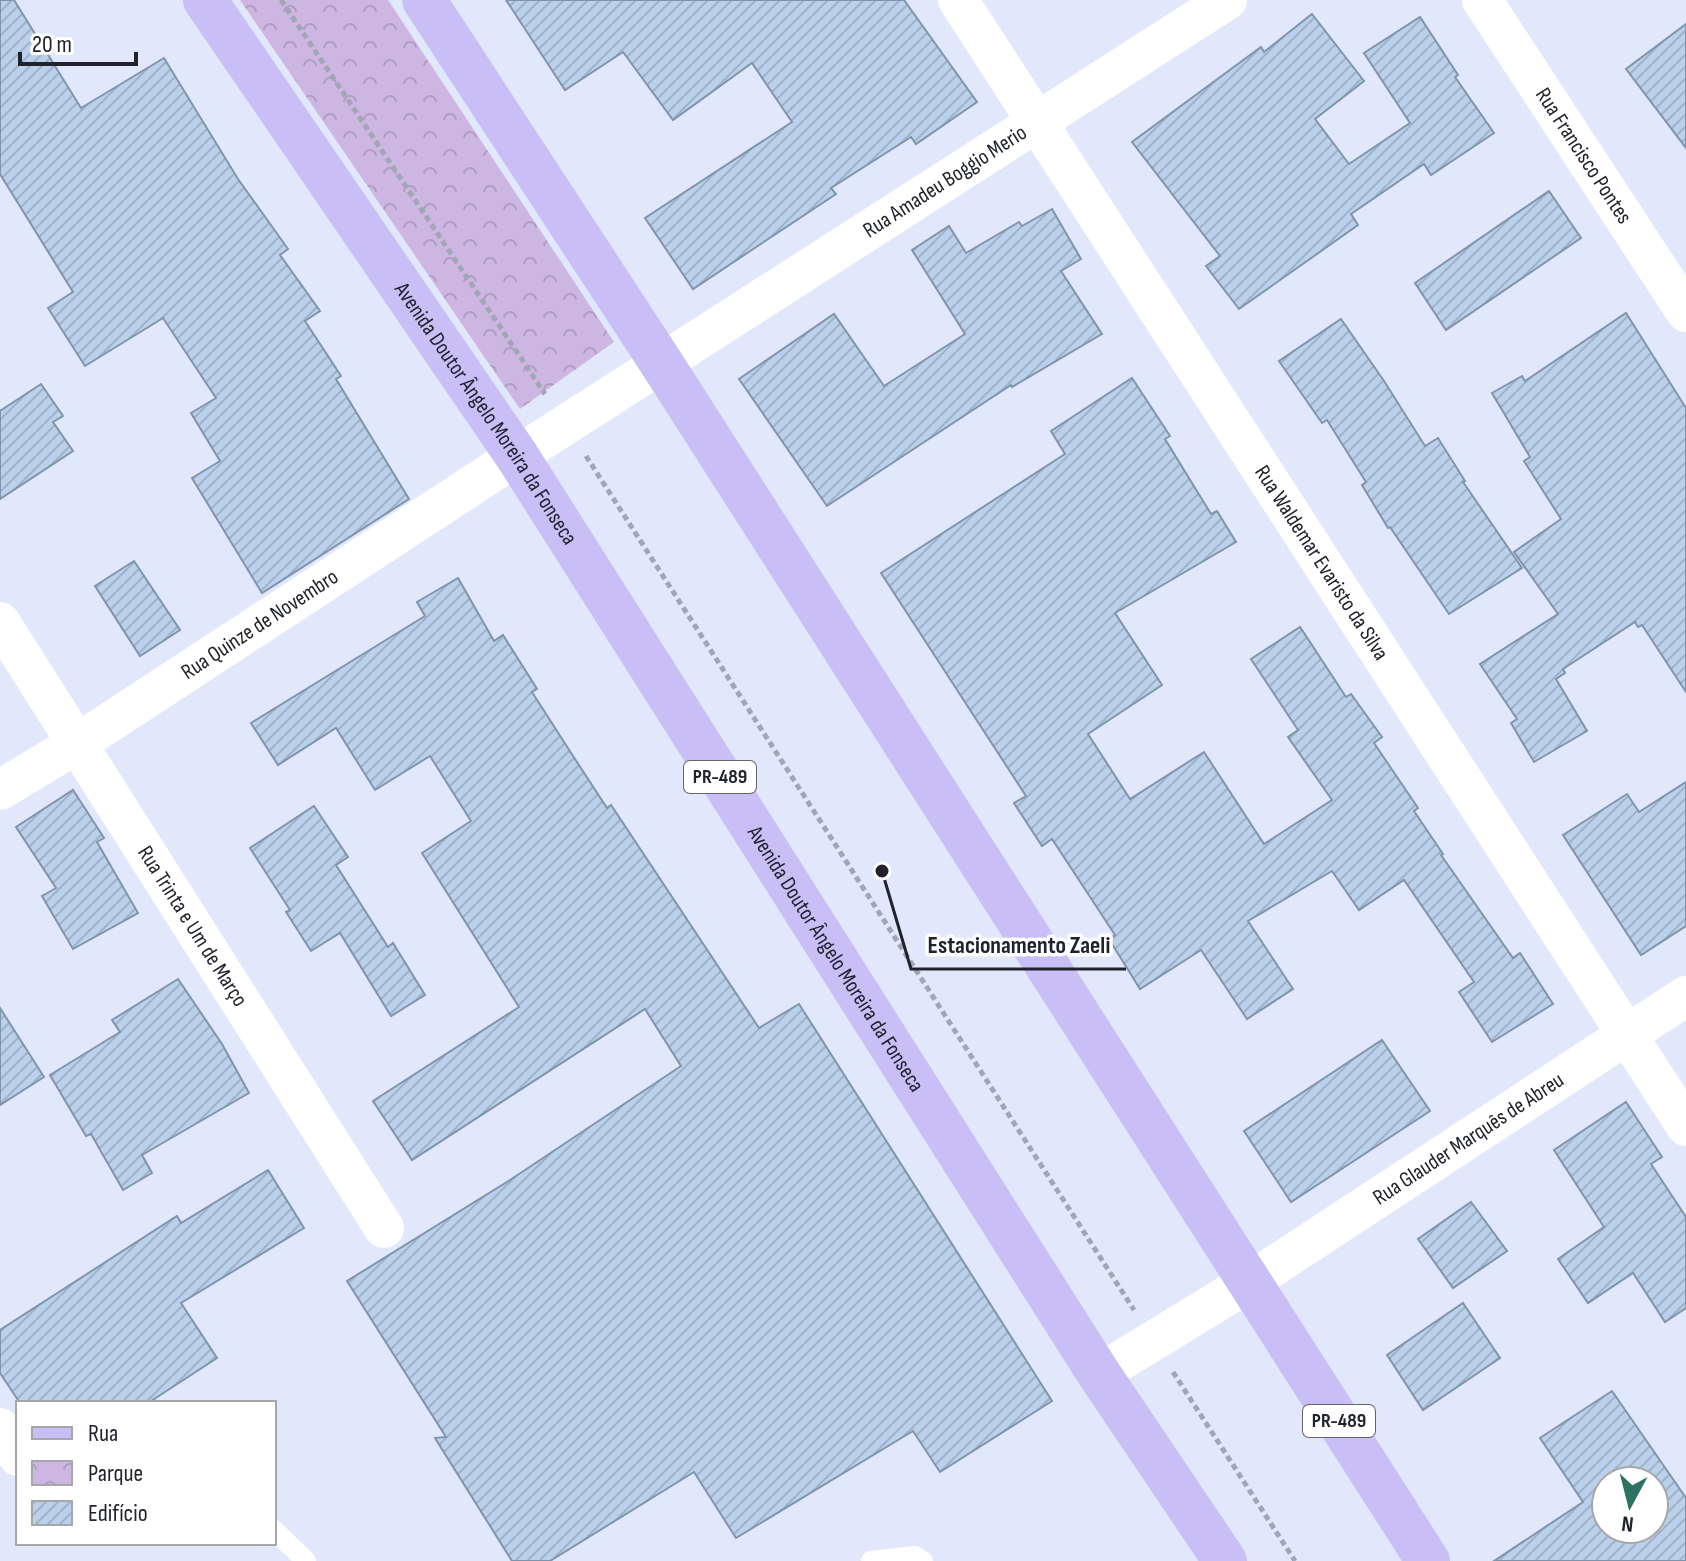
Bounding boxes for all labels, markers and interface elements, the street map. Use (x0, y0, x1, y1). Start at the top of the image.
scale bar (20, 16, 136, 66)
text: 20 m (32, 30, 72, 59)
street label: Rua Francisco Pontes (1530, 83, 1638, 229)
street label: Rua Amadeu Boggio Merio (858, 119, 1032, 244)
street label: Avenida Doutor Ângelo Moreira da Fonseca (388, 276, 583, 550)
street label: Rua Waldemar Evaristo da Silva (1249, 460, 1395, 665)
street label: Rua Quinze de Novembro (176, 563, 343, 685)
road number: PR-489 (684, 761, 756, 793)
street label: Avenida Doutor Ângelo Moreira da Fonseca (741, 820, 930, 1097)
street label: Rua Trinta e Um de Março (132, 841, 254, 1011)
callout: Estacionamento Zaeli (911, 921, 1126, 969)
text: Estacionamento Zaeli (928, 931, 1111, 960)
street label: Rua Glauder Marquês de Abreu (1368, 1066, 1569, 1211)
legend (16, 1401, 276, 1545)
road number: PR-489 (1303, 1405, 1375, 1437)
text: Rua (88, 1419, 118, 1448)
text: Parque (88, 1459, 143, 1488)
north arrow (1590, 1465, 1670, 1545)
text: Edifício (88, 1499, 148, 1528)
text: N (1620, 1509, 1635, 1537)

